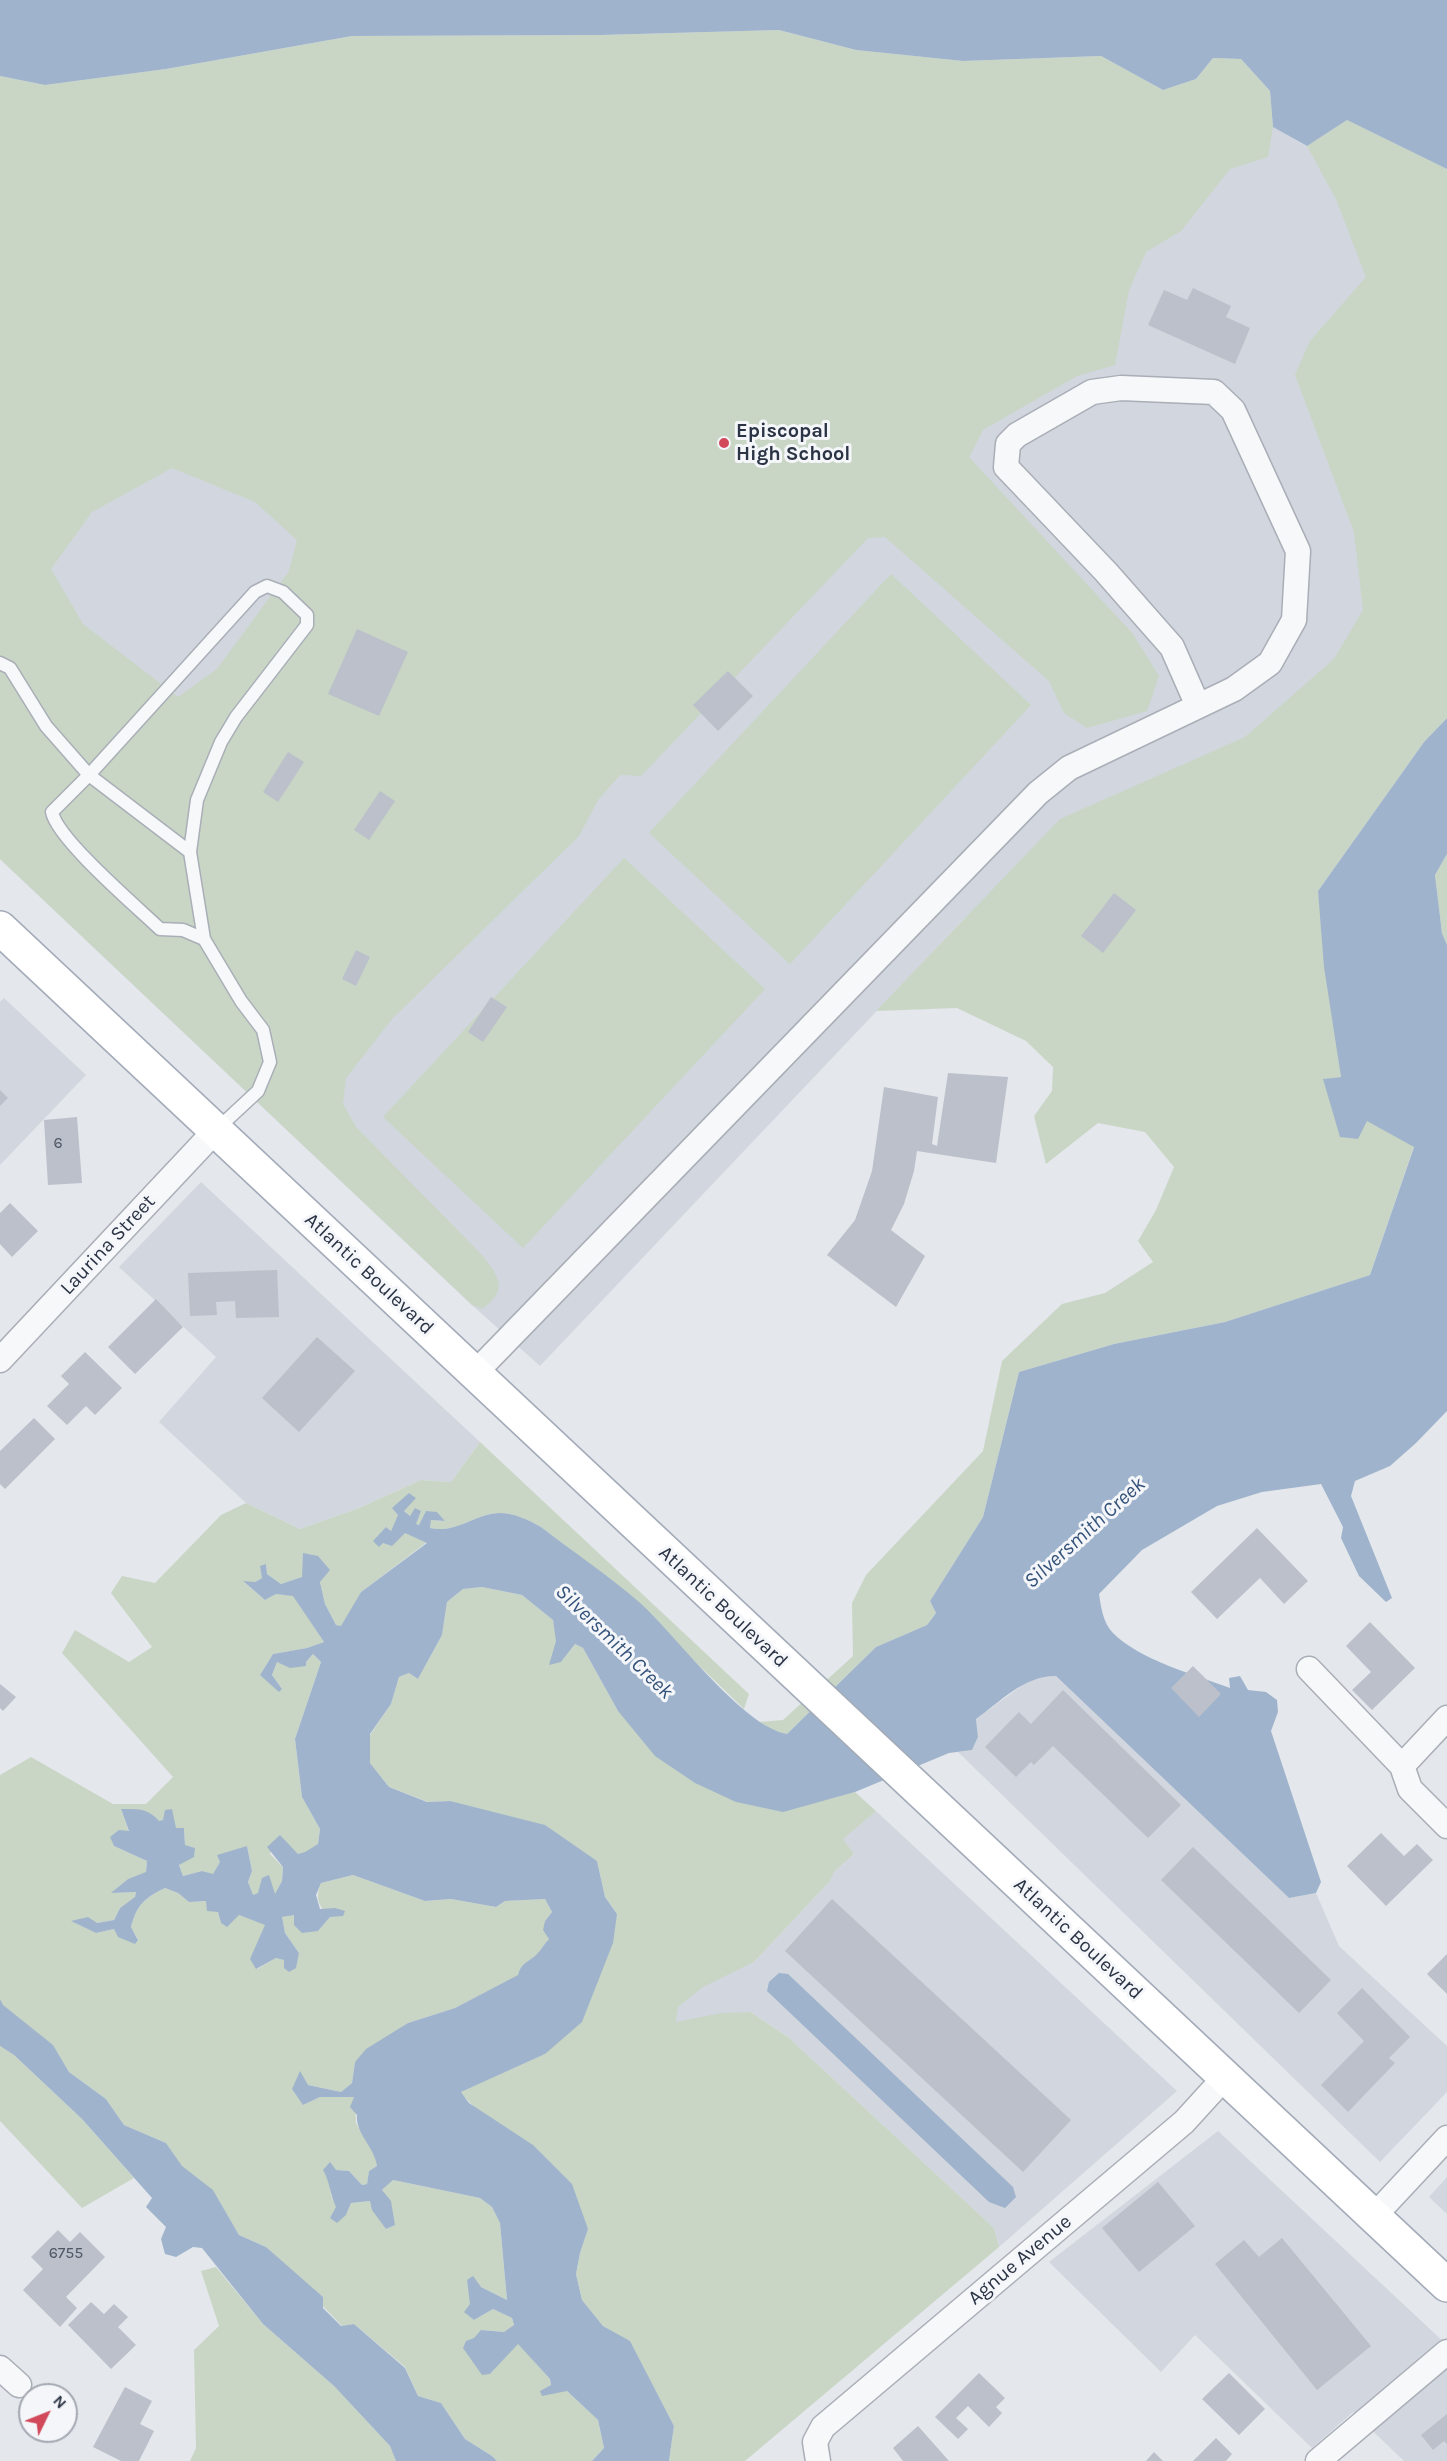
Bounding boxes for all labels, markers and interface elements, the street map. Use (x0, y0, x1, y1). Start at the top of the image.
place label: Episcopal High School (736, 419, 850, 466)
marker: Episcopal High School (717, 436, 731, 450)
house number: 6 (53, 1133, 63, 1153)
street label: Laurina Street (55, 1190, 161, 1300)
street label: Atlantic Boulevard (299, 1208, 439, 1340)
water label: Silversmith Creek (1019, 1472, 1151, 1594)
street label: Atlantic Boulevard (653, 1541, 793, 1673)
water label: Silversmith Creek (550, 1579, 678, 1705)
street label: Atlantic Boulevard (1008, 1873, 1148, 2005)
street label: Agnue Avenue (963, 2210, 1077, 2310)
house number: 6755 (49, 2243, 83, 2263)
north arrow (18, 2383, 78, 2443)
text: N (49, 2391, 71, 2412)

